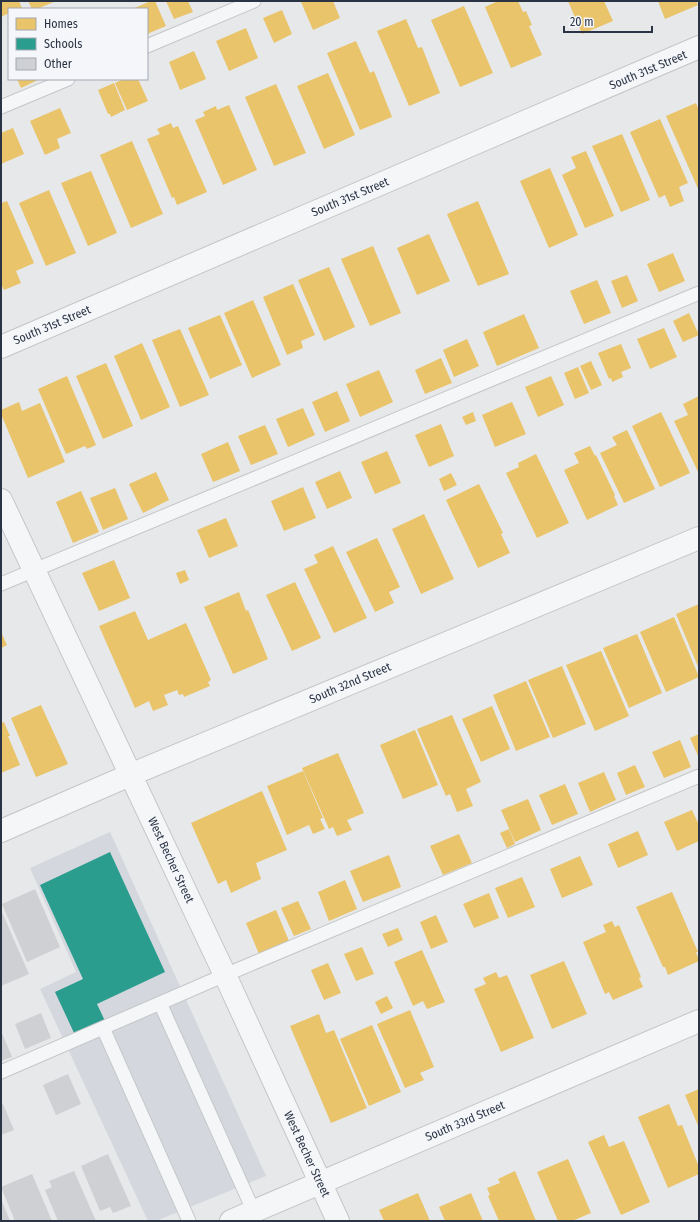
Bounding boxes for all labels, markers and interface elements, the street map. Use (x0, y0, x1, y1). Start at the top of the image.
legend (8, 8, 148, 80)
scale bar (564, 8, 652, 34)
text: 20 m (570, 15, 594, 29)
text: Homes (44, 17, 78, 31)
text: Schools (44, 37, 82, 51)
street label: South 31st Street (607, 47, 689, 93)
text: Other (44, 57, 73, 71)
street label: South 31st Street (309, 174, 391, 220)
street label: South 31st Street (11, 302, 93, 348)
street label: South 32nd Street (307, 659, 393, 707)
street label: West Becher Street (145, 815, 197, 905)
street label: South 33rd Street (423, 1098, 507, 1144)
street label: West Becher Street (281, 1109, 333, 1199)

